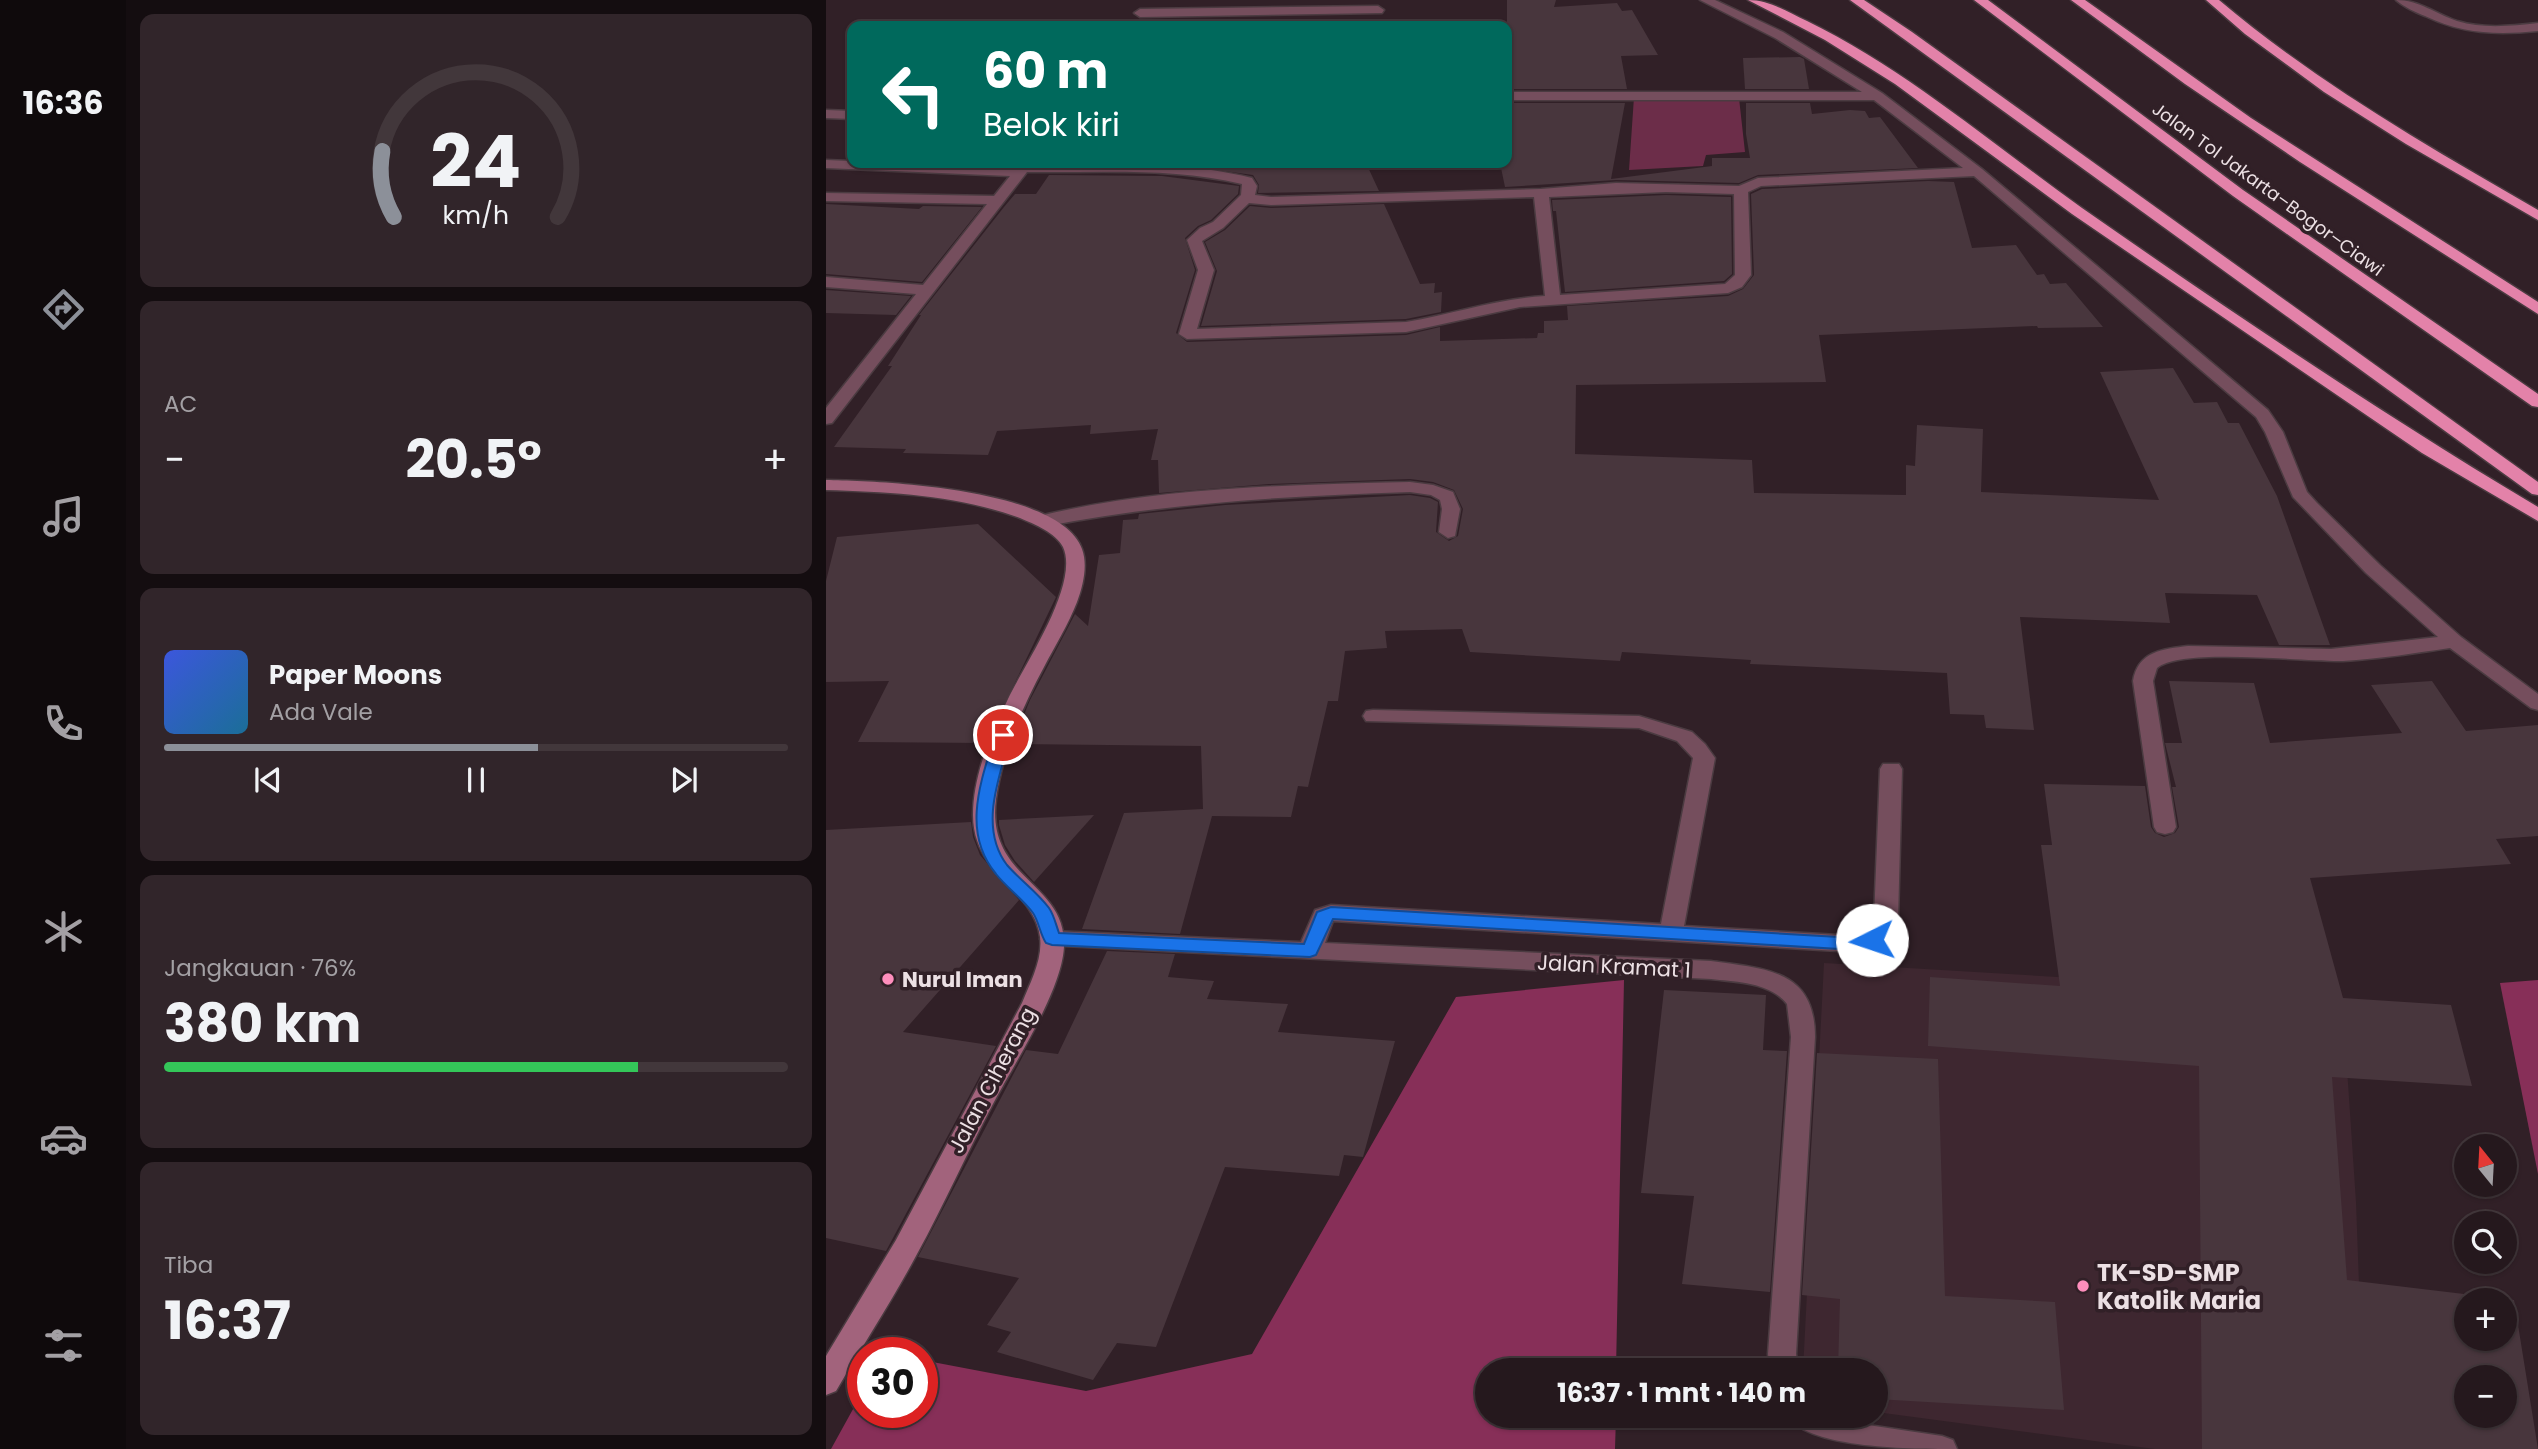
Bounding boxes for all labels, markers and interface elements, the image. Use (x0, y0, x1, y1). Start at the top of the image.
text: 60 m (983, 37, 1108, 105)
icon: left (868, 49, 959, 140)
text: 16:36 (22, 80, 104, 125)
street label: Jalan Tol Jakarta–Bogor–Ciawi (2147, 96, 2389, 282)
text: Belok kiri (983, 102, 1120, 147)
text: 24 (431, 111, 521, 212)
text: km/h (443, 197, 509, 232)
icon: directions (39, 285, 88, 334)
text: AC (164, 388, 197, 420)
text: 20.5° (405, 423, 542, 496)
text: − (164, 433, 185, 486)
text: + (762, 433, 788, 486)
icon: music (39, 492, 88, 541)
text: Paper Moons (269, 657, 442, 693)
text: Ada Vale (269, 696, 373, 728)
icon: phone (39, 699, 88, 748)
pin (973, 705, 1033, 765)
icon: arrive (984, 716, 1022, 754)
icon: previous (249, 761, 287, 799)
icon: pause (457, 761, 495, 799)
icon: next (665, 761, 703, 799)
position arrow (1835, 903, 1909, 977)
icon: climate (39, 907, 88, 956)
street label: Jalan Kramat 1 (1536, 947, 1692, 985)
text: Jangkauan · 76% (164, 952, 356, 984)
place label: Nurul Iman (902, 965, 1023, 994)
marker: Nurul Iman (880, 971, 896, 987)
text: 380 km (164, 987, 361, 1060)
street label: Jalan Ciherang (941, 1002, 1043, 1158)
icon: car (39, 1114, 88, 1163)
north arrow (2454, 1134, 2516, 1197)
map controls (2454, 1134, 2517, 1428)
button: search (2454, 1211, 2517, 1274)
text: Tiba (164, 1249, 213, 1281)
place label: TK-SD-SMP Katolik Maria (2097, 1256, 2261, 1317)
marker: TK-SD-SMP Katolik Maria (2075, 1278, 2091, 1294)
text: 16:37 (164, 1284, 291, 1357)
button: + (2454, 1288, 2517, 1351)
icon: filters (39, 1321, 88, 1370)
speed limit sign: 30 (847, 1337, 938, 1428)
button: − (2454, 1365, 2517, 1428)
text: 16:37 · 1 mnt · 140 m (1557, 1375, 1806, 1411)

